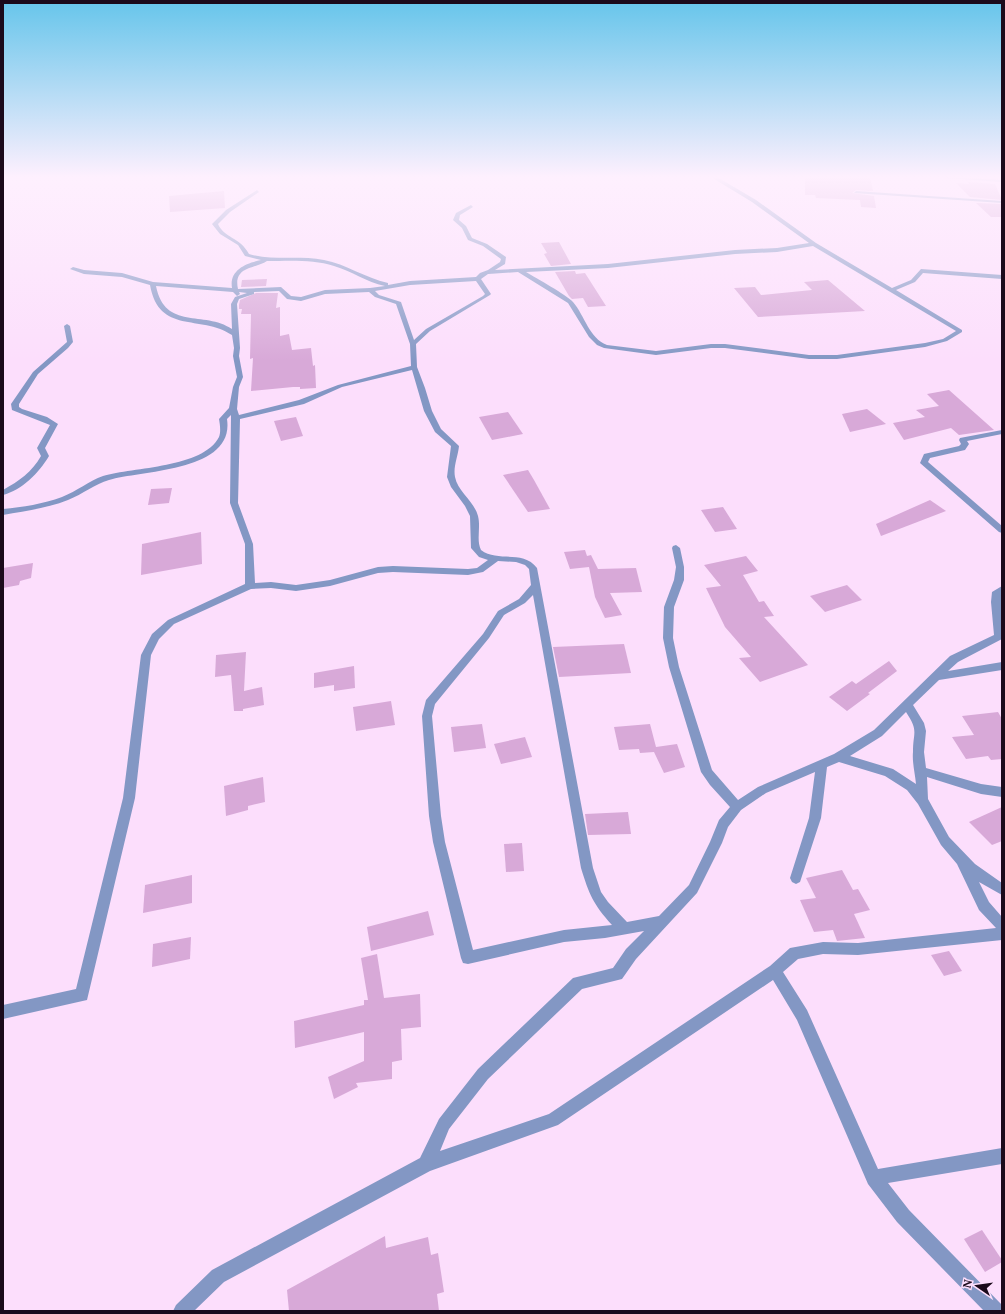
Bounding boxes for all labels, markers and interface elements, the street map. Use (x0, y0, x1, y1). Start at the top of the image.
north arrow (957, 1266, 997, 1306)
text: N (959, 1277, 975, 1289)

